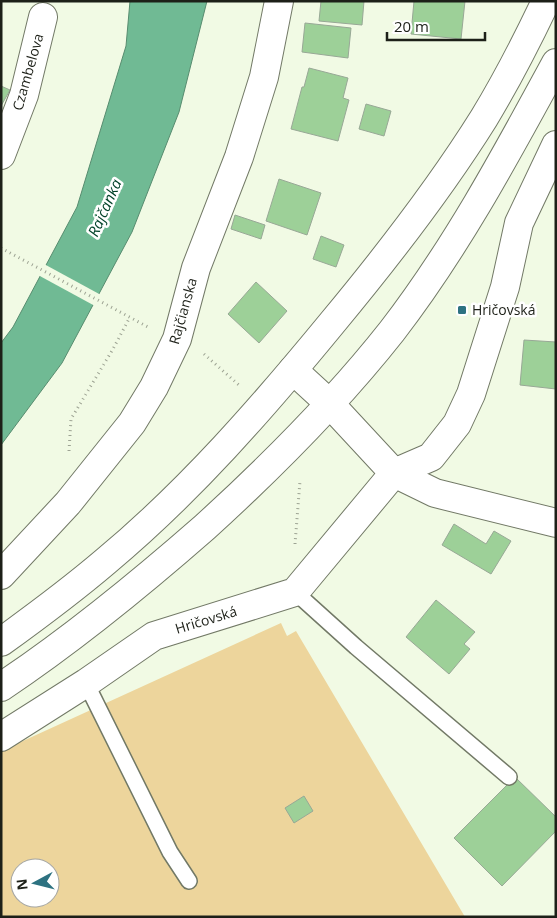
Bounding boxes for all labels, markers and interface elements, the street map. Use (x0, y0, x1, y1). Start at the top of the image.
scale bar (387, 10, 484, 42)
text: 20 m (394, 16, 429, 36)
street label: Czambelova (7, 31, 48, 113)
water label: Rajčanka (83, 175, 126, 239)
street label: Rajčianska (164, 275, 201, 346)
place label: Hričovská (472, 300, 536, 319)
marker: Hričovská (456, 304, 468, 316)
street label: Hričovská (173, 601, 239, 638)
north arrow (10, 858, 60, 908)
text: N (11, 878, 32, 891)

